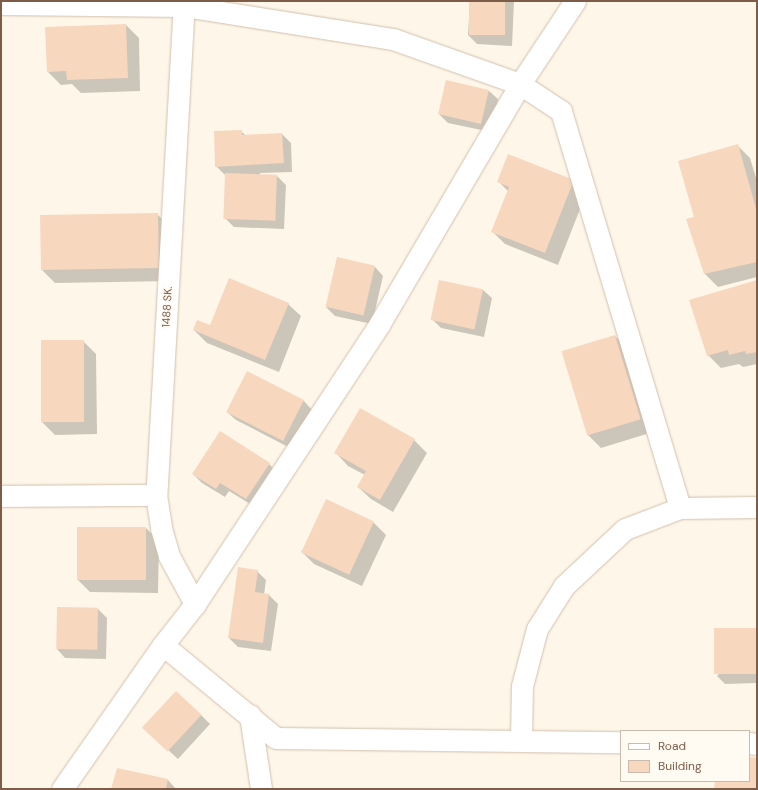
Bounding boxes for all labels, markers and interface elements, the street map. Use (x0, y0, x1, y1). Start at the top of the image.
street label: 1488 SK. (159, 286, 175, 328)
legend (620, 730, 750, 782)
text: Road (658, 738, 686, 754)
text: Building (658, 758, 702, 774)

